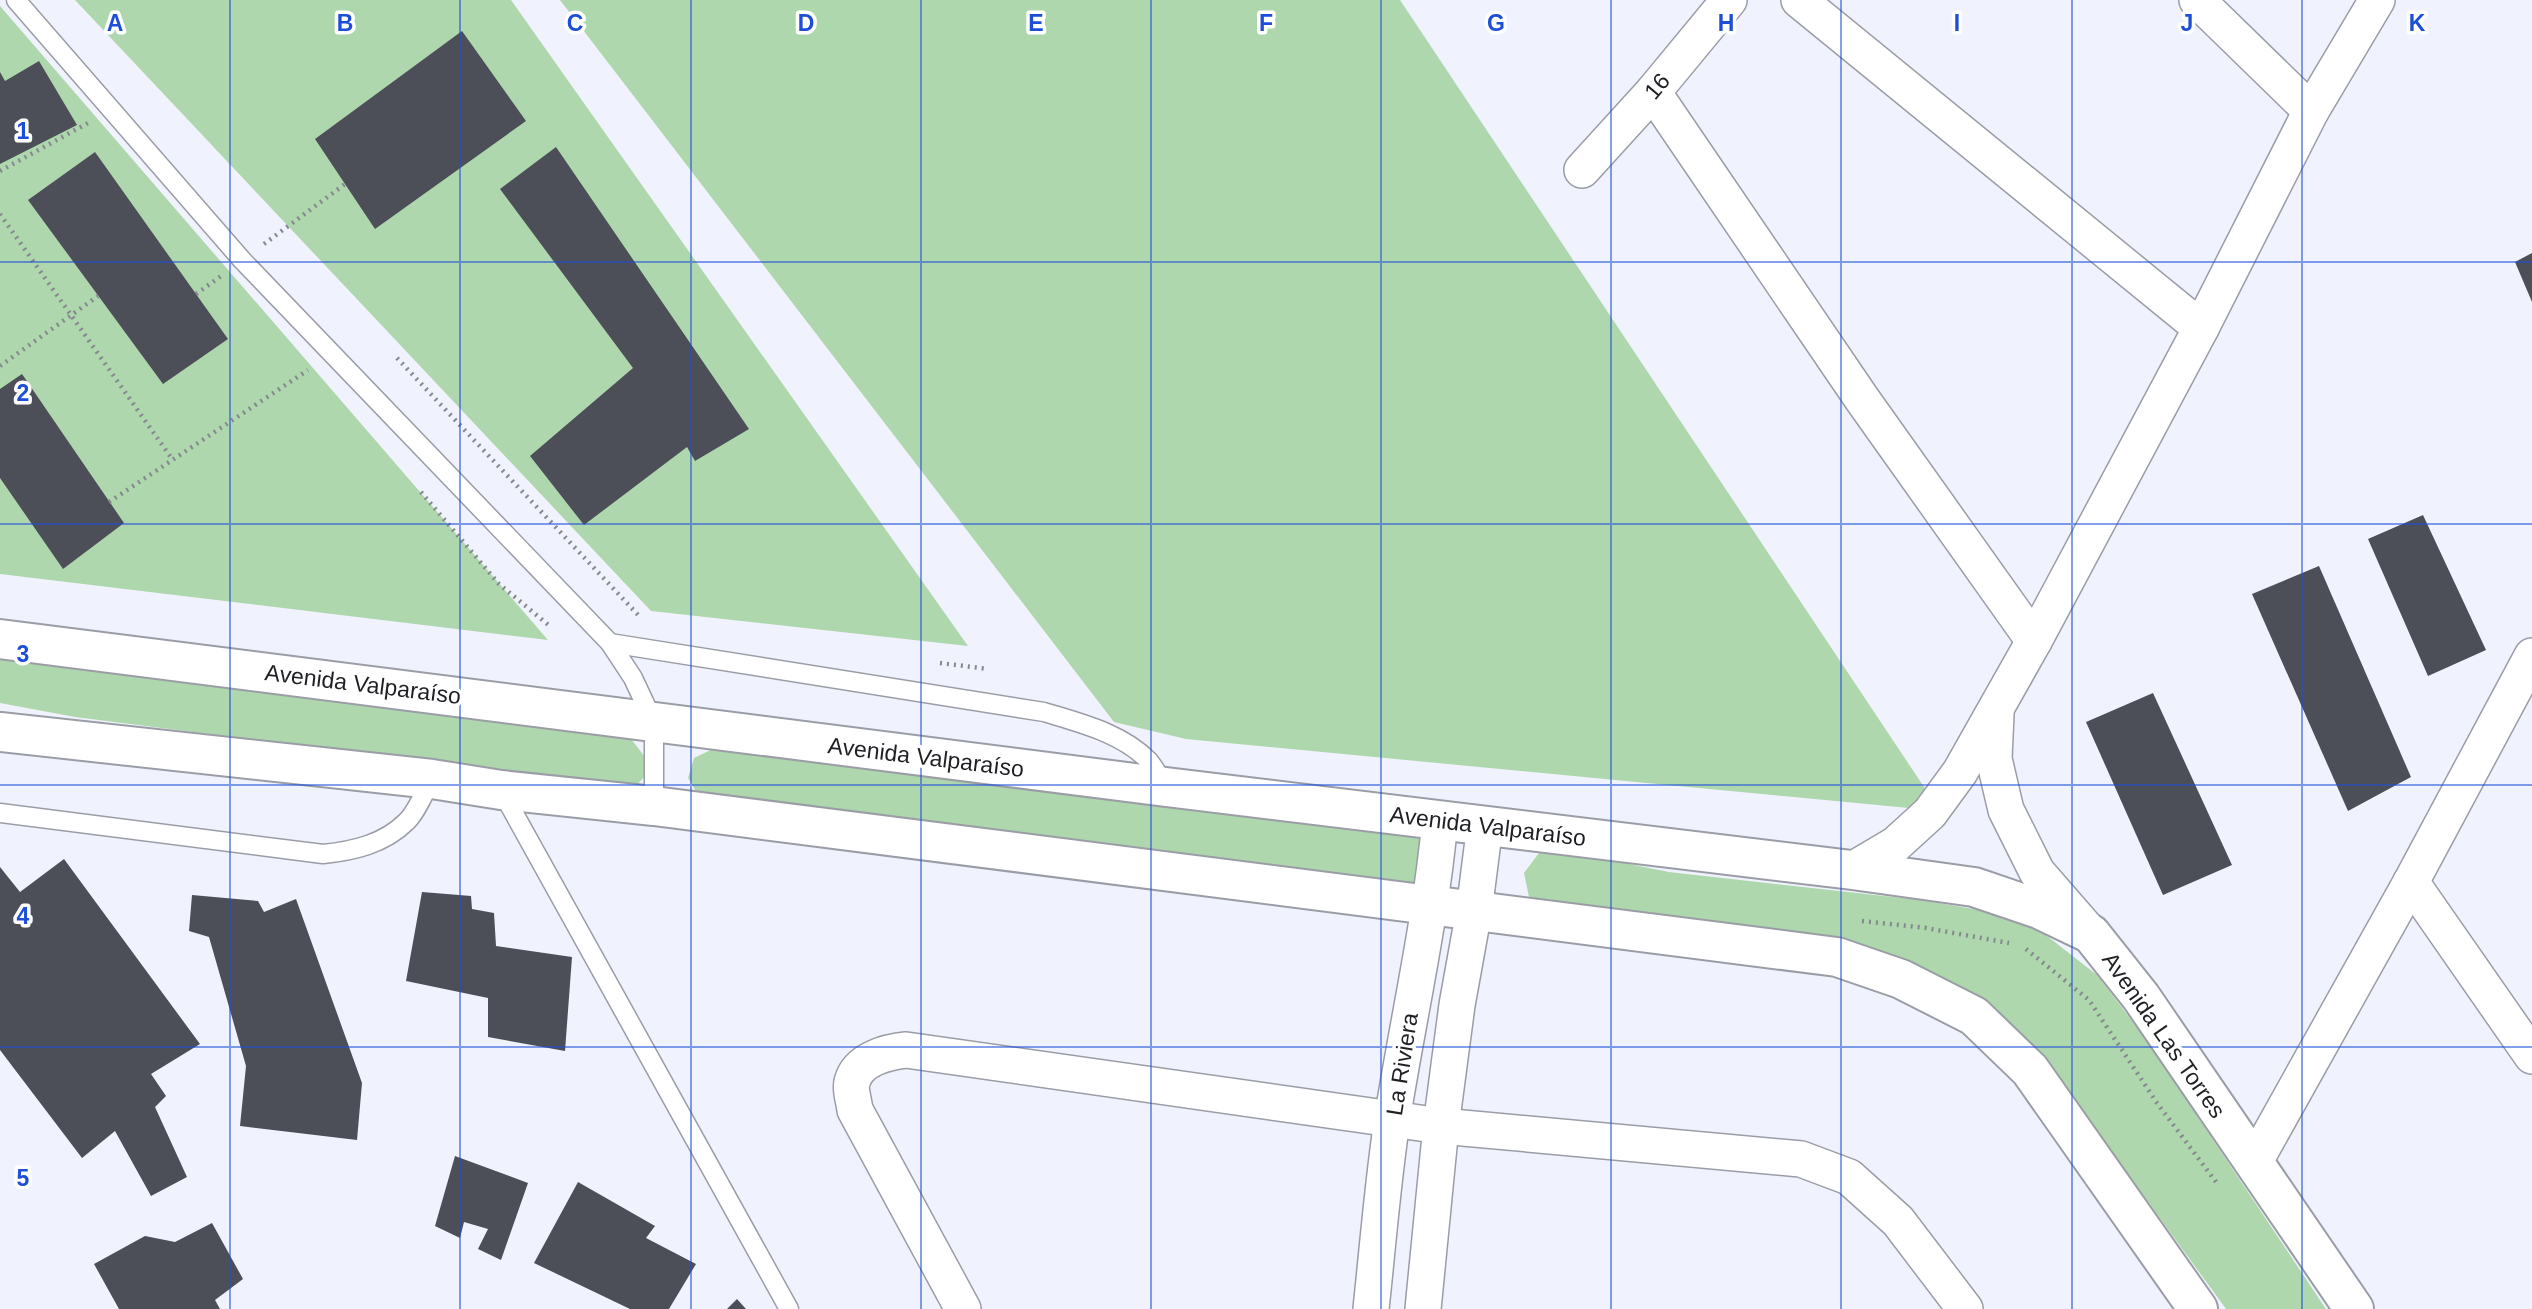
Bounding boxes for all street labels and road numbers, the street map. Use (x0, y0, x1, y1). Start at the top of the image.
street label: 16 (1639, 68, 1675, 104)
street label: Avenida Valparaíso (263, 659, 463, 709)
street label: Avenida Valparaíso (826, 732, 1026, 782)
street label: Avenida Valparaíso (1388, 801, 1588, 851)
street label: Avenida Las Torres (2097, 947, 2231, 1123)
street label: La Riviera (1381, 1011, 1423, 1117)

